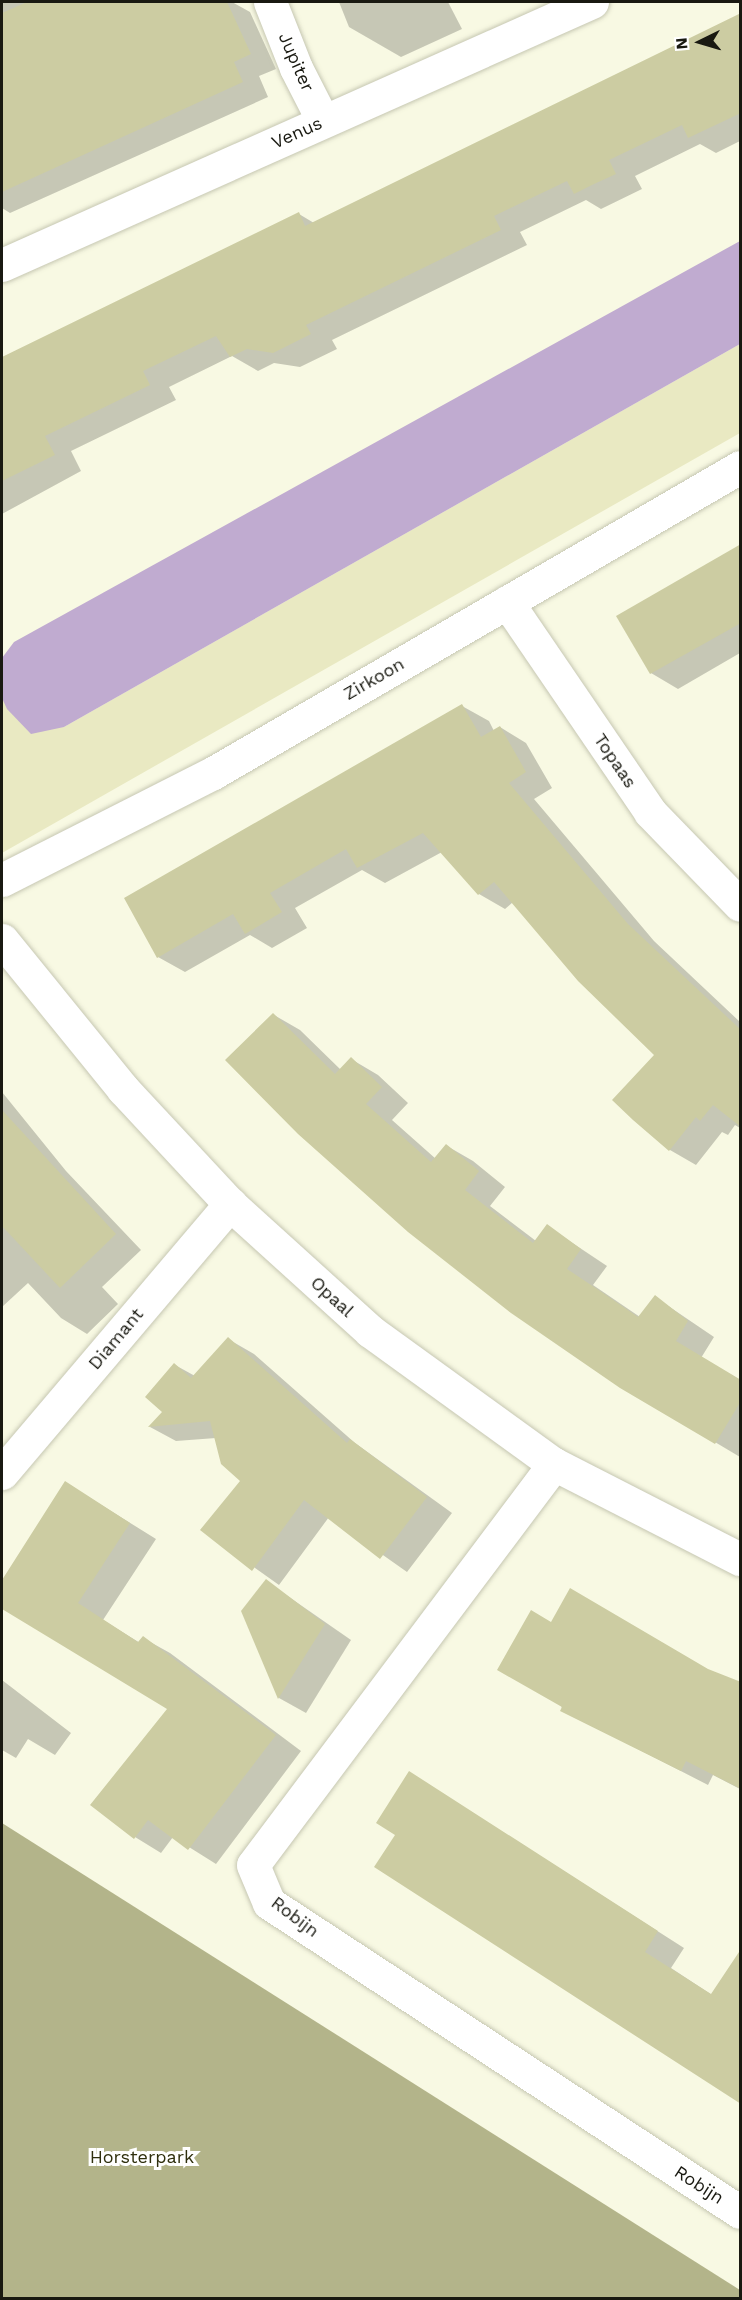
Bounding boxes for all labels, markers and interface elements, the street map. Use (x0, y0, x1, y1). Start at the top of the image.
north arrow (670, 12, 730, 72)
street label: Jupiter (273, 29, 319, 95)
text: N (672, 37, 692, 50)
street label: Venus (268, 112, 326, 154)
street label: Zirkoon (340, 653, 408, 705)
street label: Topaas (589, 730, 641, 792)
street label: Opaal (306, 1272, 358, 1322)
street label: Diamant (84, 1304, 148, 1374)
street label: Robijn (267, 1892, 323, 1942)
park label: Horsterpark (90, 2146, 194, 2168)
street label: Robijn (670, 2161, 728, 2209)

